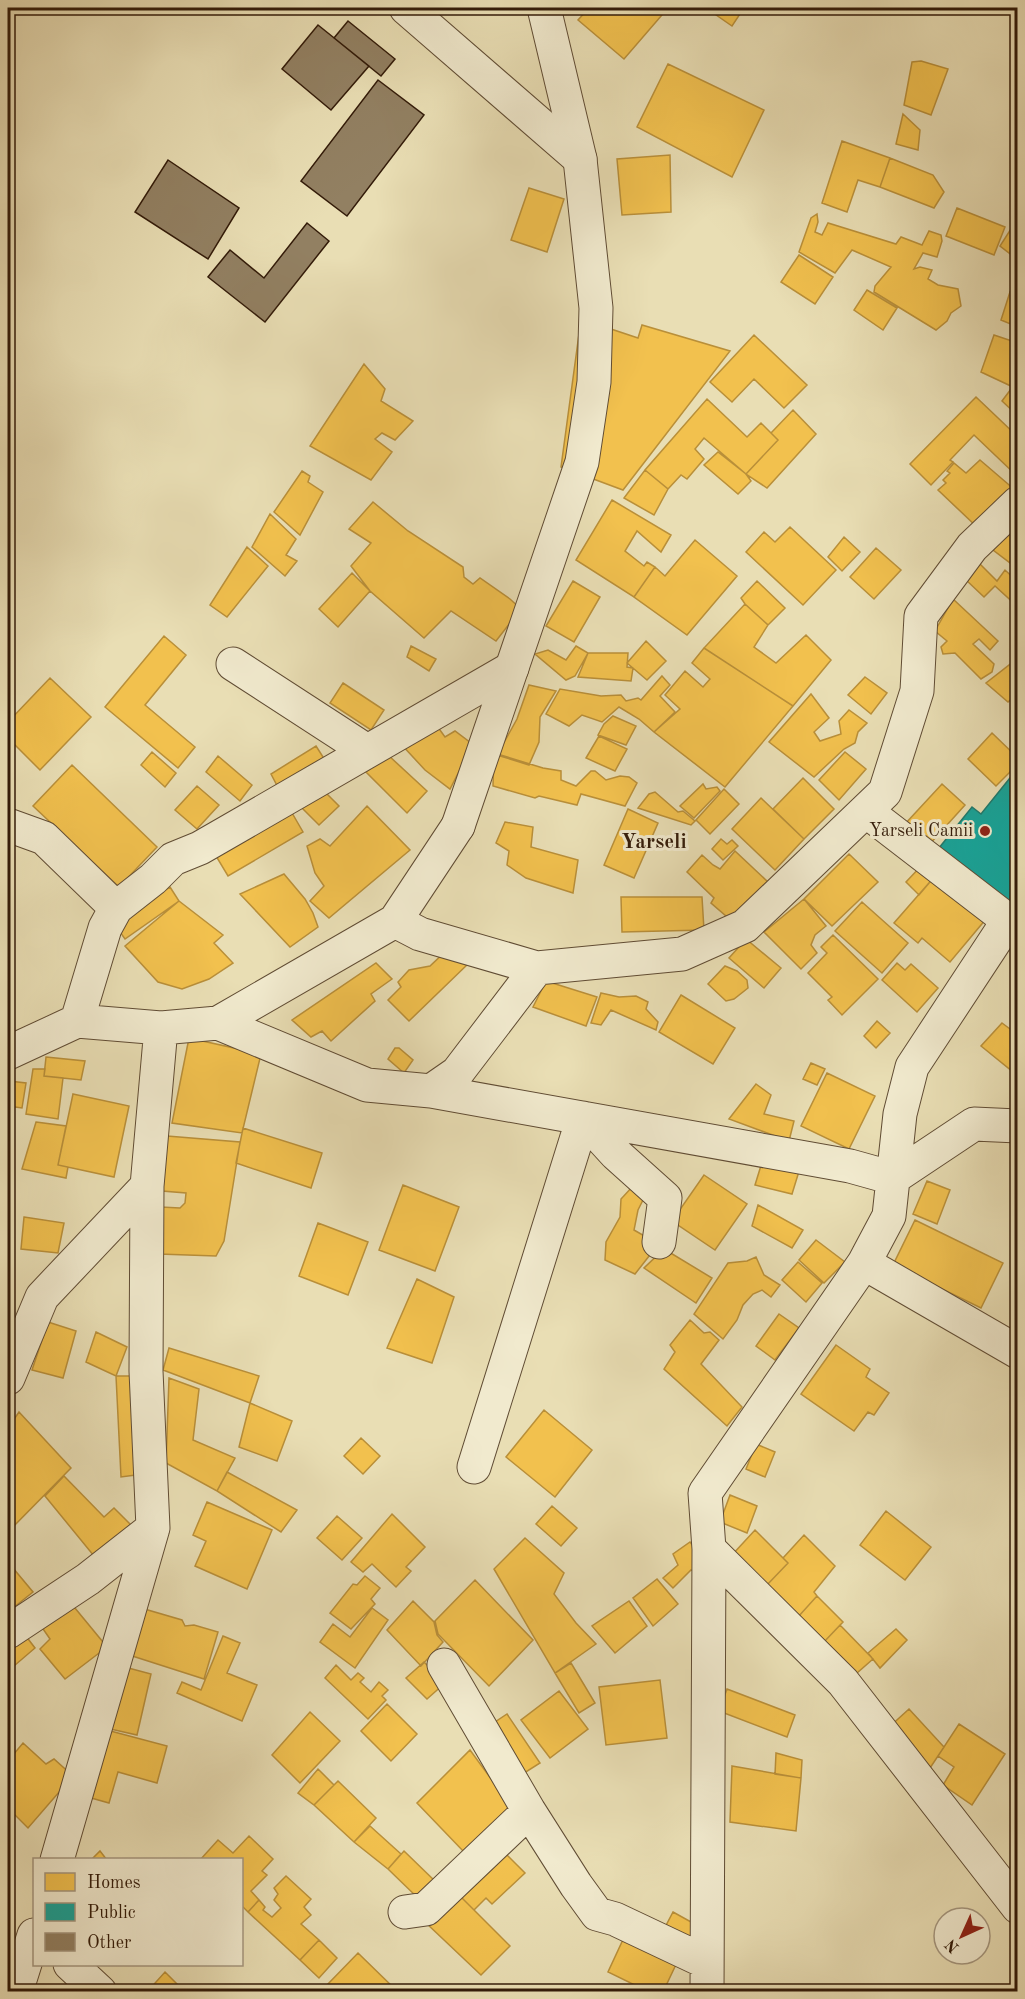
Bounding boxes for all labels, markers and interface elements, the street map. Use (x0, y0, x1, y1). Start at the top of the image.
place label: Yarseli Camii (869, 822, 973, 840)
marker: Yarseli Camii (978, 824, 992, 838)
district label: Yarseli (621, 832, 687, 853)
legend (33, 1858, 243, 1966)
text: Homes (87, 1874, 141, 1892)
text: Public (87, 1904, 136, 1922)
north arrow (932, 1906, 992, 1966)
text: Other (87, 1934, 132, 1952)
text: N (942, 1935, 963, 1955)

